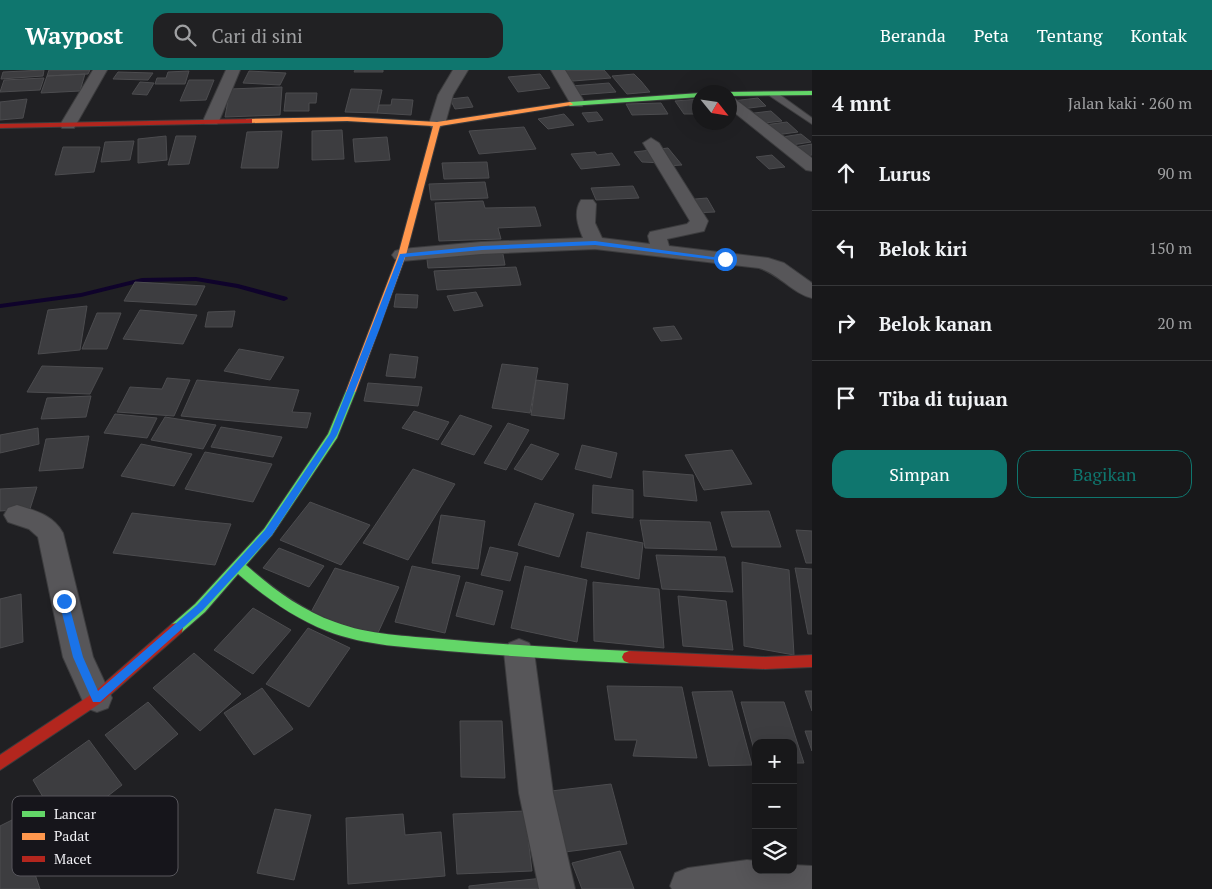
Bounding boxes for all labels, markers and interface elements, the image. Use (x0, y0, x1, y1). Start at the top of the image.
search box (153, 13, 503, 58)
text: Waypost (25, 19, 123, 51)
icon: search (171, 21, 199, 49)
text: Cari di sini (211, 23, 303, 48)
text: Beranda (880, 23, 946, 47)
text: Peta (974, 23, 1009, 47)
text: Tentang (1037, 23, 1103, 47)
text: Kontak (1131, 23, 1187, 47)
north arrow (692, 85, 737, 130)
text: 4 mnt (832, 89, 891, 117)
text: Jalan kaki · 260 m (1068, 92, 1192, 114)
icon: ahead (832, 159, 860, 187)
text: Lurus (879, 161, 931, 186)
text: 90 m (1157, 162, 1192, 184)
icon: left (832, 234, 860, 262)
text: Belok kiri (879, 236, 967, 261)
text: 150 m (1149, 237, 1192, 259)
route start (714, 248, 737, 271)
icon: right (832, 309, 860, 337)
text: Belok kanan (879, 311, 992, 336)
text: 20 m (1157, 312, 1192, 334)
icon: arrive (832, 384, 860, 412)
text: Tiba di tujuan (879, 386, 1008, 411)
button: Simpan (832, 450, 1007, 498)
button: Bagikan (1017, 450, 1192, 498)
route end (53, 590, 76, 613)
map controls (752, 739, 797, 874)
button: + (752, 739, 797, 784)
button: − (752, 784, 797, 829)
legend (12, 796, 178, 876)
text: Lancar (54, 804, 97, 823)
text: Padat (54, 826, 90, 845)
button: layers (752, 829, 797, 874)
text: Macet (54, 849, 93, 868)

